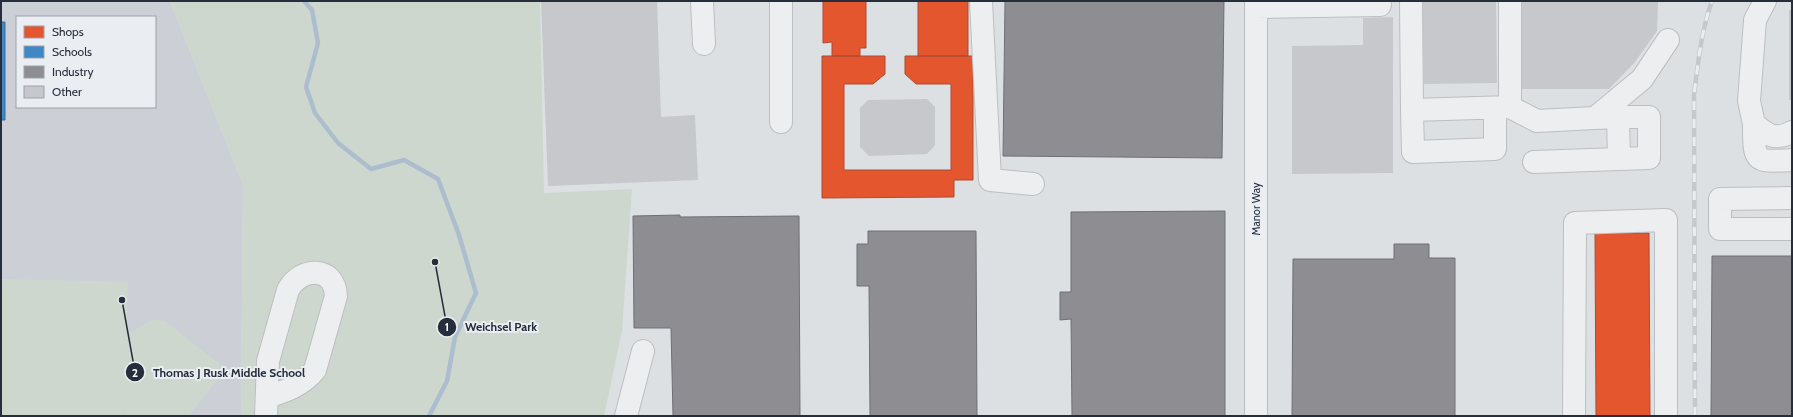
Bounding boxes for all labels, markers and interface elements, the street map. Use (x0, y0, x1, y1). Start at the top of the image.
legend (16, 16, 156, 108)
text: Shops (52, 24, 84, 39)
text: Schools (52, 44, 92, 59)
text: Industry (52, 64, 93, 79)
text: Other (52, 84, 82, 99)
street label: Manor Way (1249, 182, 1263, 235)
callout: Weichsel Park (437, 315, 545, 339)
text: 1 (445, 319, 449, 334)
text: Weichsel Park (465, 319, 537, 334)
callout: Thomas J Rusk Middle School (125, 360, 313, 384)
text: 2 (132, 365, 138, 380)
text: Thomas J Rusk Middle School (153, 365, 305, 380)

